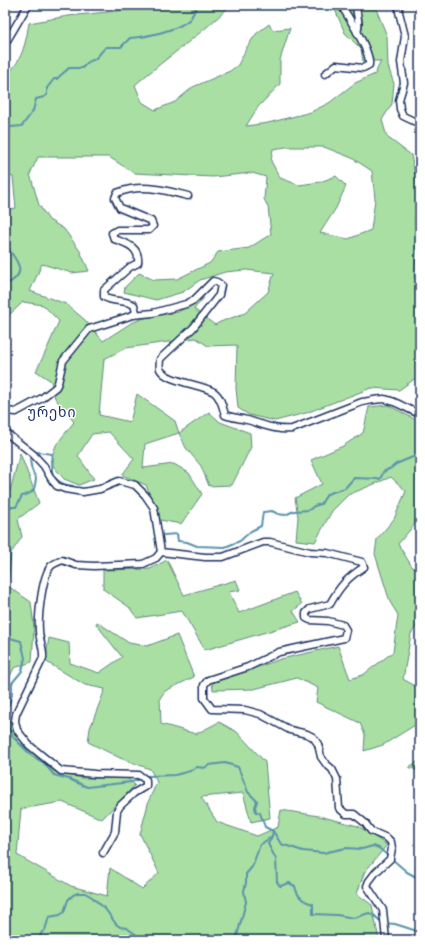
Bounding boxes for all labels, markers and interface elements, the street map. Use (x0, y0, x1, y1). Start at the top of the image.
district label: ურეხი (27, 404, 77, 422)

